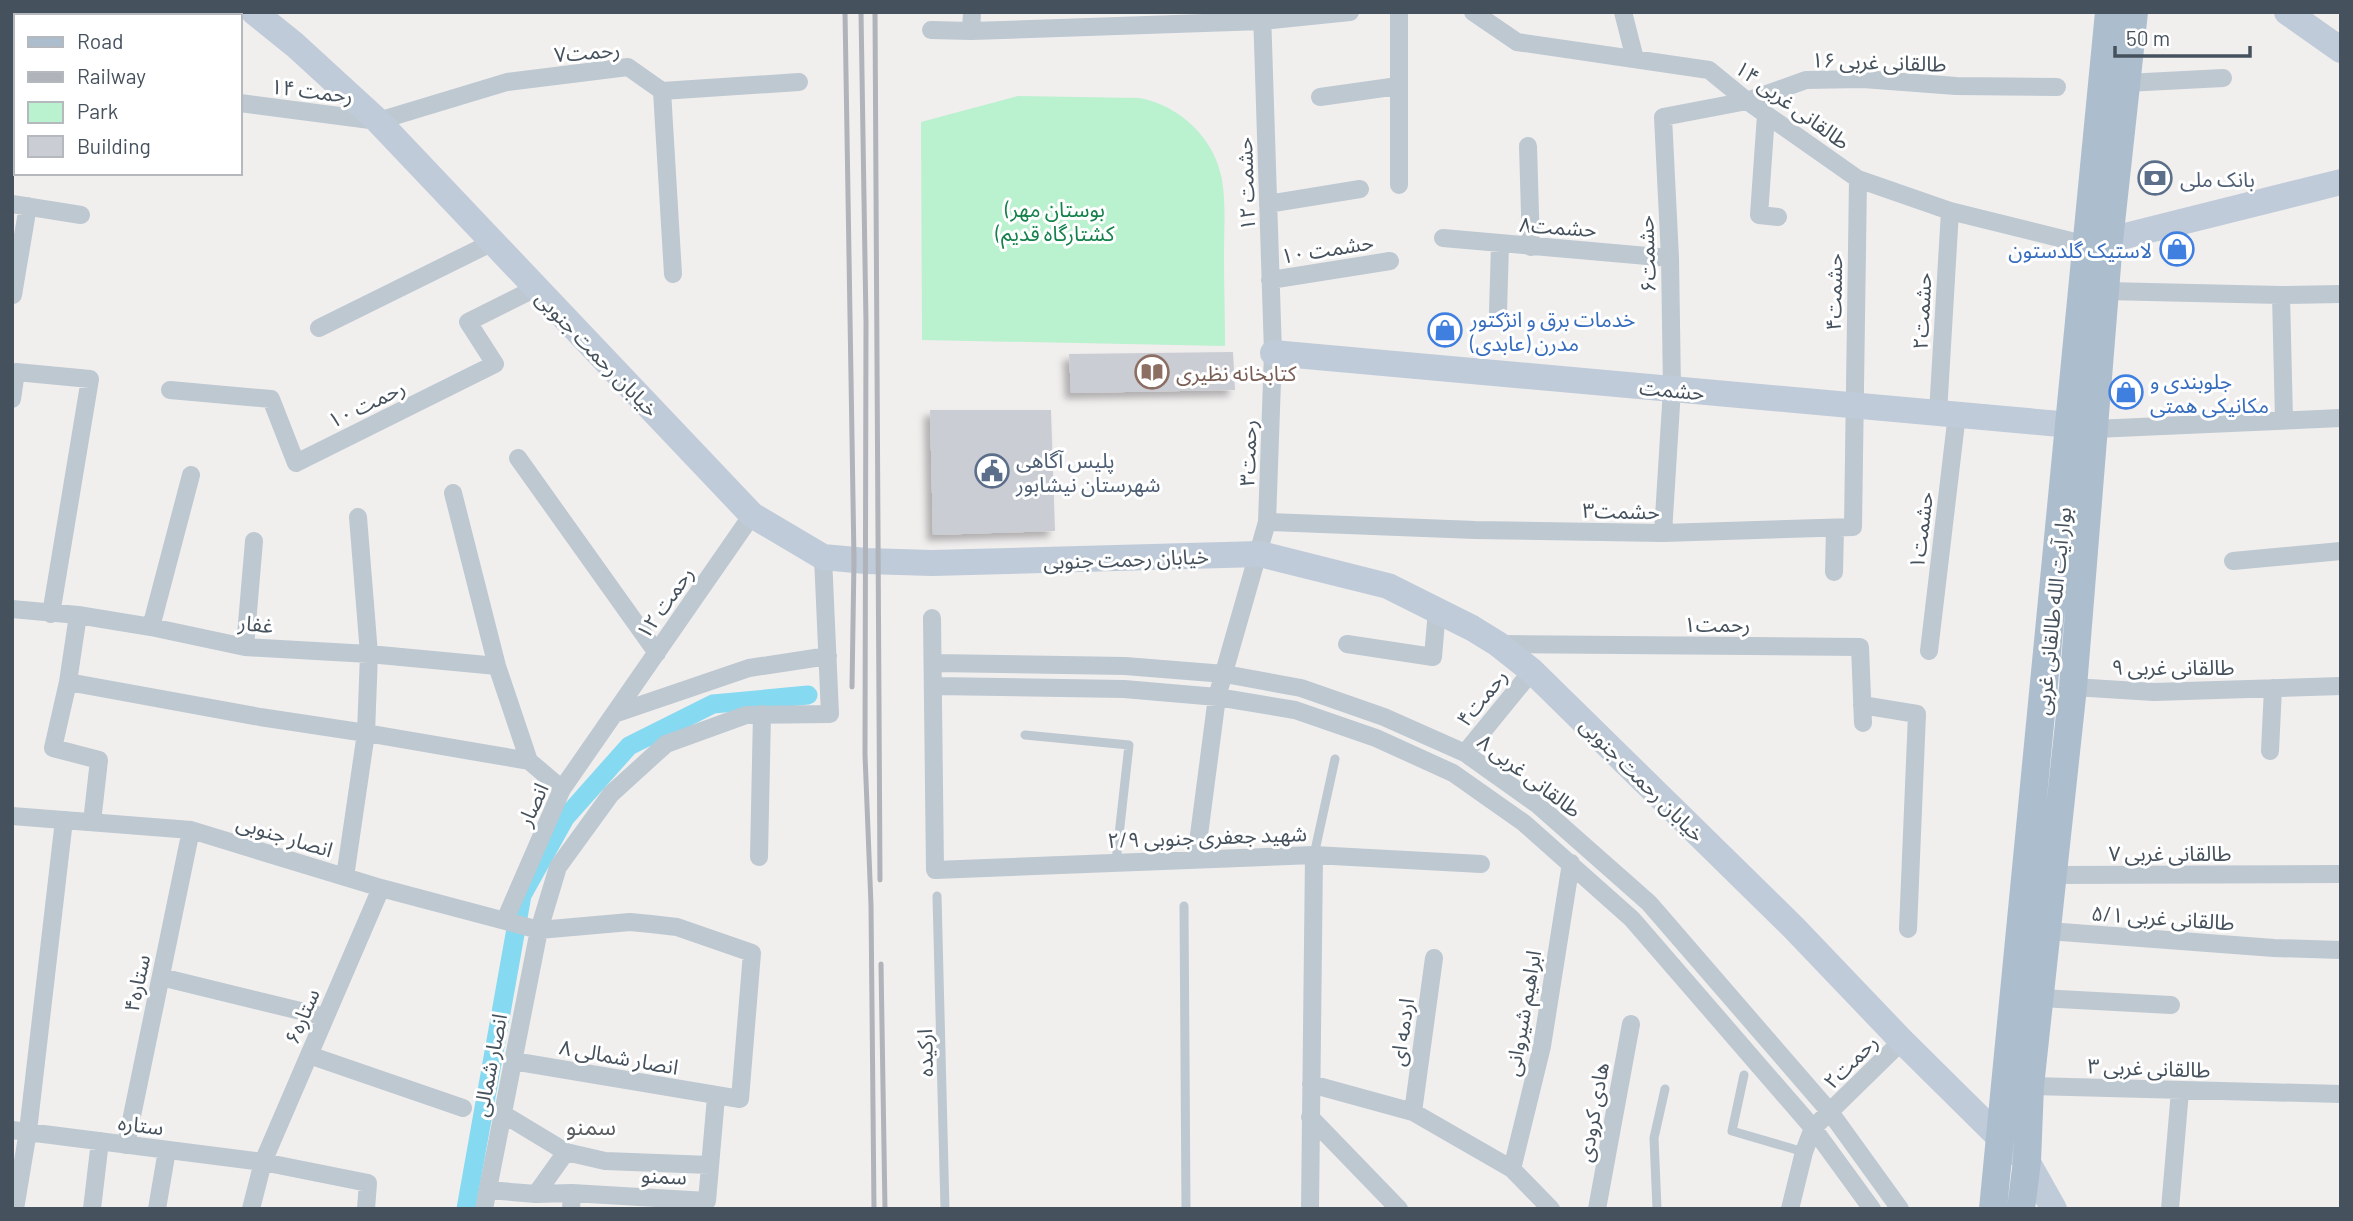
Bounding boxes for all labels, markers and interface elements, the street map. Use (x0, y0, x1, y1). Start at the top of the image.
legend (14, 14, 242, 175)
scale bar (2115, 14, 2250, 58)
text: 50 m (2126, 25, 2170, 50)
text: Road (77, 28, 123, 53)
street label: رحمت۷ (553, 36, 621, 67)
street label: طالقانی غربی ۱۶ (1811, 46, 1947, 77)
street label: طالقانی غربی ۱۴ (1730, 54, 1855, 155)
text: Railway (77, 63, 146, 88)
street label: رحمت ۱۴ (269, 73, 354, 108)
text: Park (77, 98, 118, 123)
text: Building (77, 133, 151, 158)
street label: حشمت ۱۲ (1231, 137, 1259, 231)
bank icon: بانک ملی (2136, 159, 2174, 197)
place label: بانک ملی (2180, 166, 2255, 192)
park label: (بوستان مهر (کشتارگاه قدیم (995, 196, 1115, 249)
street label: حشمت۸ (1519, 211, 1597, 241)
street label: حشمت۶ (1632, 215, 1660, 293)
street label: حشمت ۱۰ (1279, 228, 1375, 268)
shop icon: لاستیک گلدستون (2158, 230, 2196, 268)
place label: لاستیک گلدستون (2008, 237, 2152, 263)
street label: حشمت۴ (1820, 253, 1846, 331)
street label: حشمت۲ (1906, 272, 1936, 350)
street label: خیابان رحمت جنوبی (531, 285, 665, 422)
place label: خدمات برق و انژکتور مدرن (عابدی) (1469, 306, 1635, 356)
shop icon: خدمات برق و انژکتور مدرن (عابدی) (1426, 311, 1464, 349)
library icon: کتابخانه نظیری (1133, 353, 1171, 391)
place label: کتابخانه نظیری (1176, 360, 1297, 386)
place label: جلوبندی و مکانیکی همتی (2150, 368, 2269, 418)
shop icon: جلوبندی و مکانیکی همتی (2107, 373, 2145, 411)
street label: رحمت ۱۰ (323, 374, 409, 433)
street label: حشمت (1638, 374, 1706, 404)
street label: رحمت۳ (1233, 419, 1262, 487)
place label: پلیس آگاهی شهرستان نیشابور (1015, 447, 1161, 497)
public building icon: پلیس آگاهی شهرستان نیشابور (973, 452, 1011, 490)
street label: حشمت۱ (1903, 490, 1937, 570)
street label: حشمت۳ (1582, 497, 1660, 523)
street label: بوار آیت الله طالقانی غربی (2029, 506, 2076, 716)
street label: خیابان رحمت جنوبی (1043, 543, 1209, 574)
street label: رحمت ۱۲ (630, 561, 699, 644)
street label: غفار (236, 609, 275, 638)
street label: رحمت۱ (1684, 611, 1750, 637)
street label: طالقانی غربی ۹ (2111, 654, 2235, 680)
street label: رحمت۴ (1450, 663, 1512, 731)
street label: خیابان رحمت جنوبی (1575, 712, 1710, 847)
street label: طالقانی غربی ۸ (1473, 728, 1587, 823)
street label: انصار (511, 779, 554, 831)
street label: انصار جنوبی (234, 809, 336, 862)
street label: شهید جعفری جنوبی ۲/۹ (1107, 820, 1307, 853)
street label: طالقانی غربی ۷ (2108, 840, 2232, 866)
street label: طالقانی غربی ۵/۱ (2090, 900, 2235, 935)
street label: ابراهیم شیروانی (1499, 948, 1549, 1079)
street label: ستاره۴ (118, 952, 155, 1014)
street label: ستاره۶ (278, 985, 325, 1048)
street label: اردمه ای (1384, 996, 1419, 1068)
street label: انصار شمالی (467, 1011, 512, 1119)
street label: ارکیده (911, 1029, 938, 1077)
street label: رحمت۲ (1818, 1029, 1883, 1094)
street label: انصار شمالی ۸ (557, 1033, 680, 1080)
street label: طالقانی غربی ۳ (2087, 1052, 2211, 1083)
street label: هادی کرودی (1571, 1060, 1614, 1164)
street label: ستاره (117, 1109, 165, 1140)
district label: سمنو (566, 1112, 616, 1141)
street label: سمنو (640, 1161, 687, 1190)

